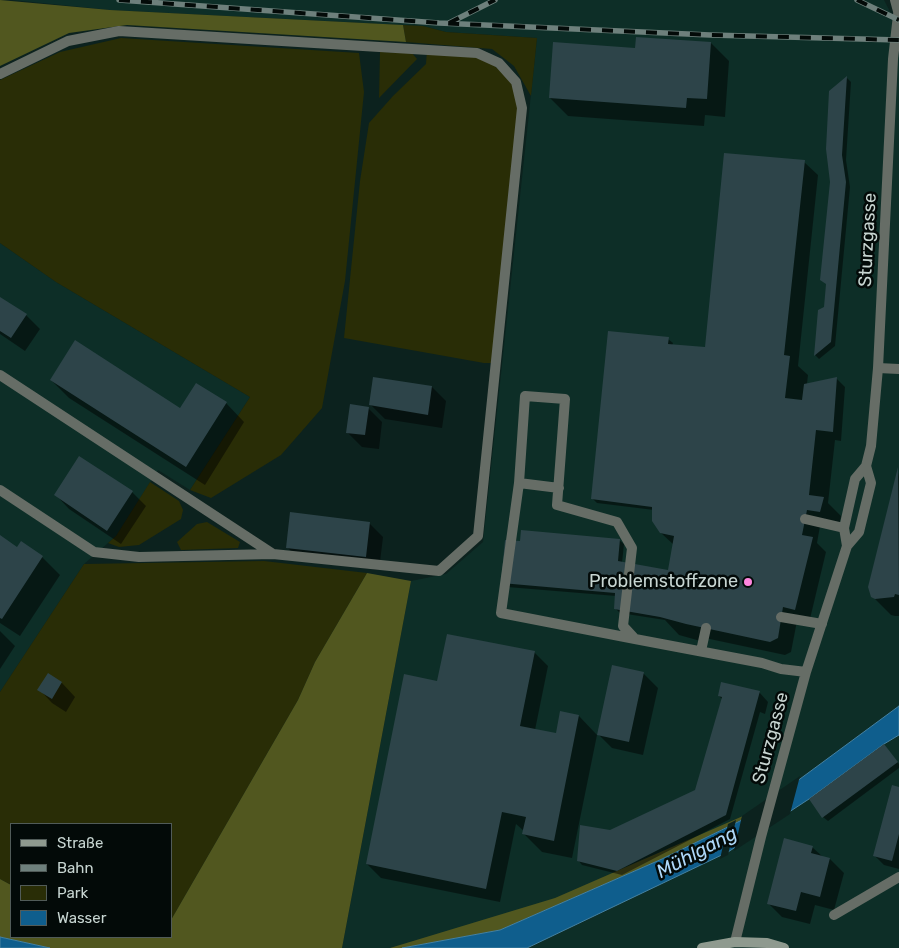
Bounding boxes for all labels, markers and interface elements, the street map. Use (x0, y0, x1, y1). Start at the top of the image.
street label: Sturzgasse (855, 192, 881, 288)
place label: Problemstoffzone (589, 571, 738, 593)
marker: Problemstoffzone (742, 576, 754, 588)
street label: Sturzgasse (748, 690, 794, 786)
water label: Mühlgang (653, 822, 741, 884)
legend (10, 823, 172, 938)
text: Straße (57, 834, 103, 852)
text: Bahn (57, 859, 94, 877)
text: Park (57, 884, 88, 902)
text: Wasser (57, 909, 106, 927)

